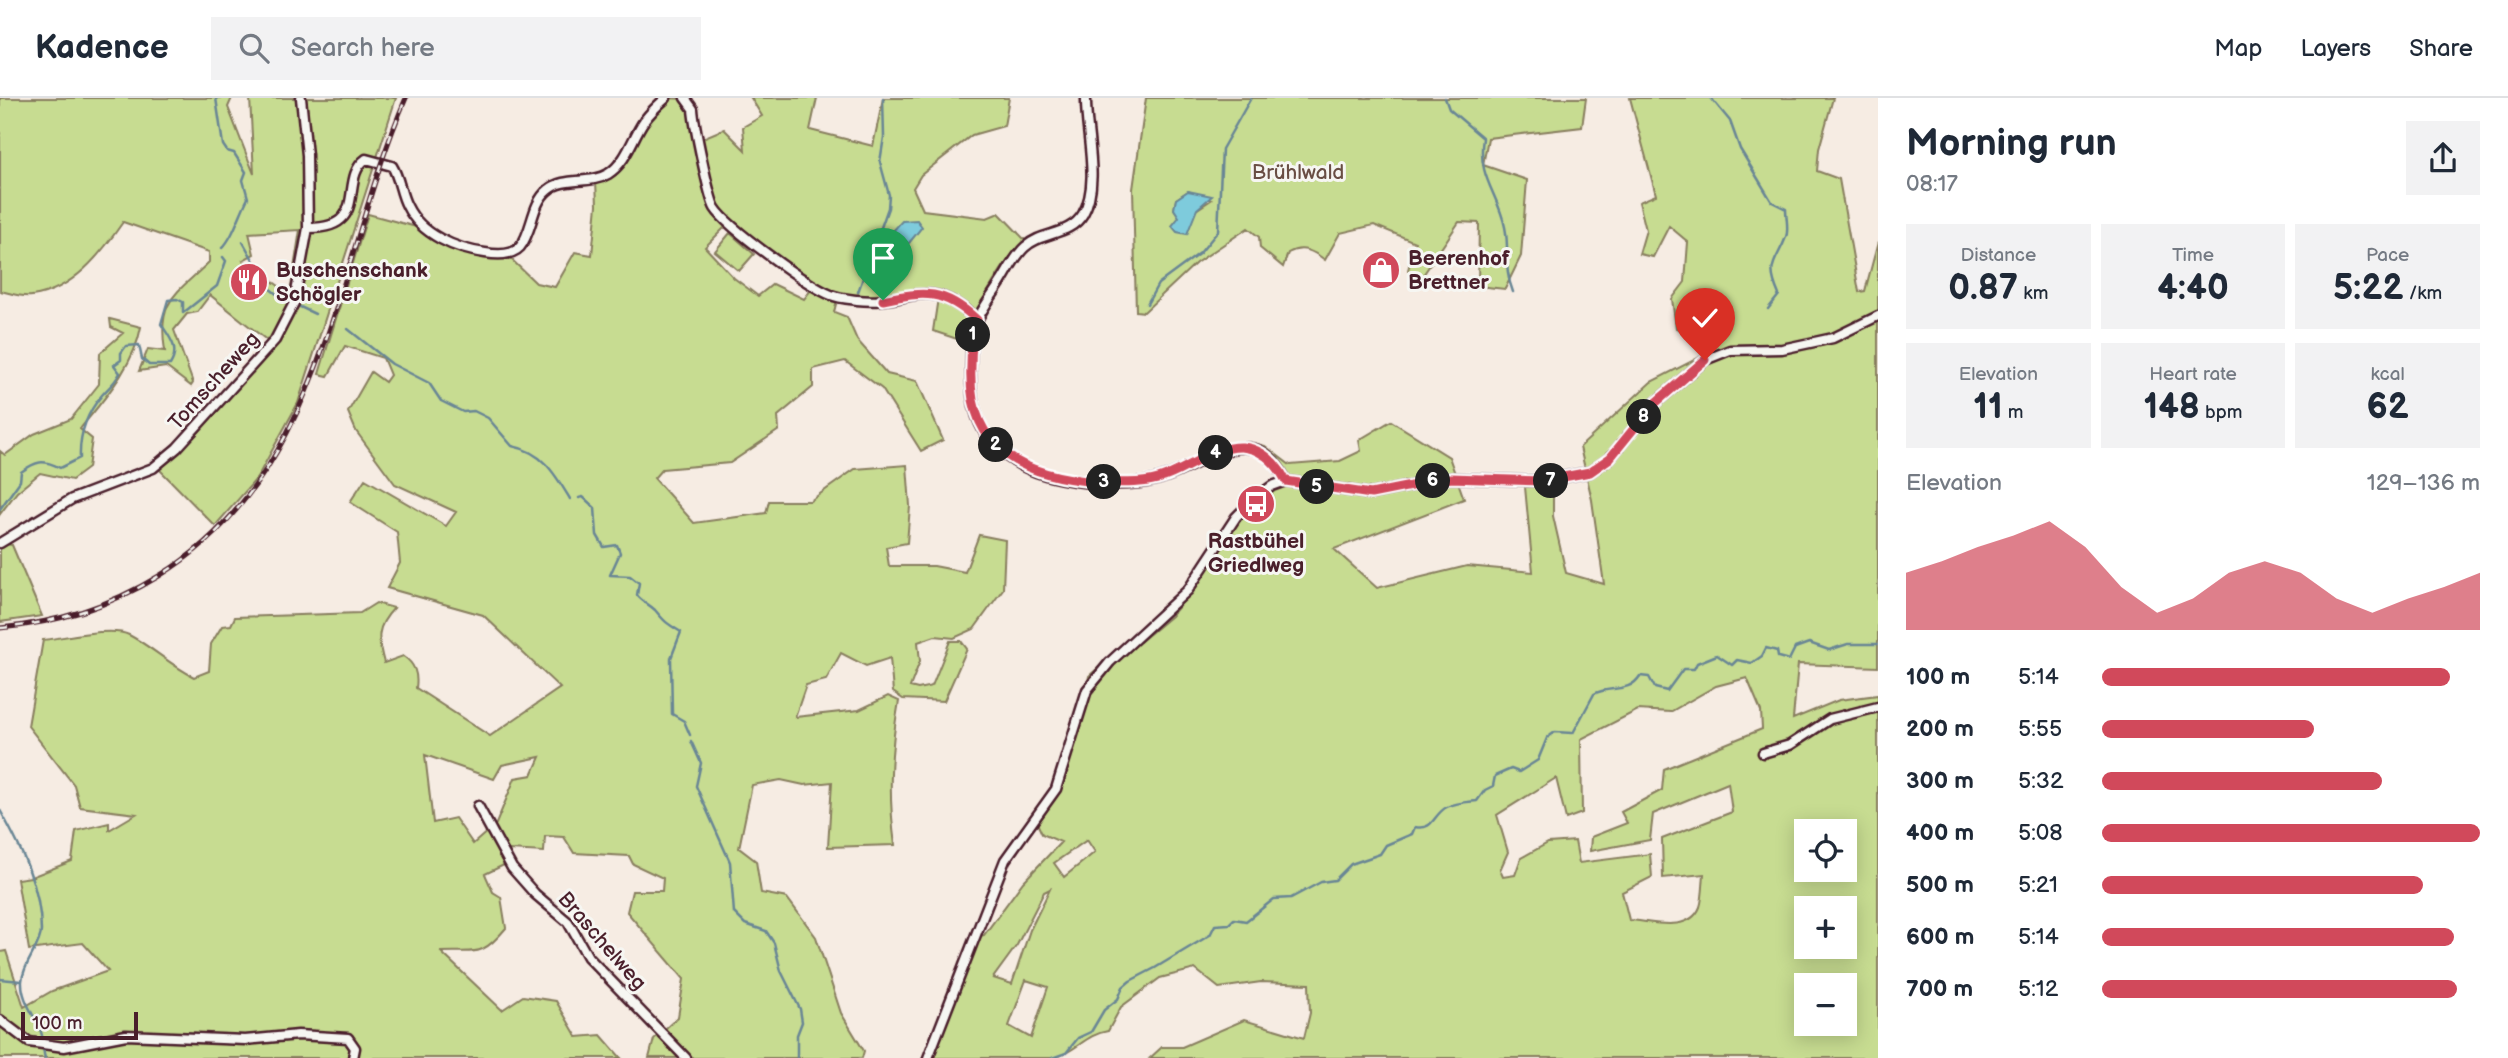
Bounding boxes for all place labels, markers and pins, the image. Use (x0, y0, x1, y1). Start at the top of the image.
pin (853, 228, 913, 300)
place label: Beerenhof Brettner (1408, 246, 1511, 295)
shop icon: Beerenhof Brettner (1360, 249, 1402, 291)
place label: Buschenschank Schögler (276, 258, 428, 307)
restaurant icon: Buschenschank Schögler (228, 261, 270, 303)
pin (1675, 288, 1735, 360)
pin: 1 (956, 317, 990, 352)
pin: 8 (1626, 400, 1662, 434)
pin: 2 (978, 428, 1014, 462)
pin: 4 (1198, 436, 1234, 470)
pin: 3 (1086, 464, 1122, 500)
pin: 6 (1416, 464, 1450, 498)
pin: 7 (1534, 464, 1568, 498)
pin: 5 (1300, 470, 1334, 504)
bus stop icon: Rastbühel Griedlweg (1235, 483, 1277, 525)
place label: Rastbühel Griedlweg (1208, 529, 1304, 578)

